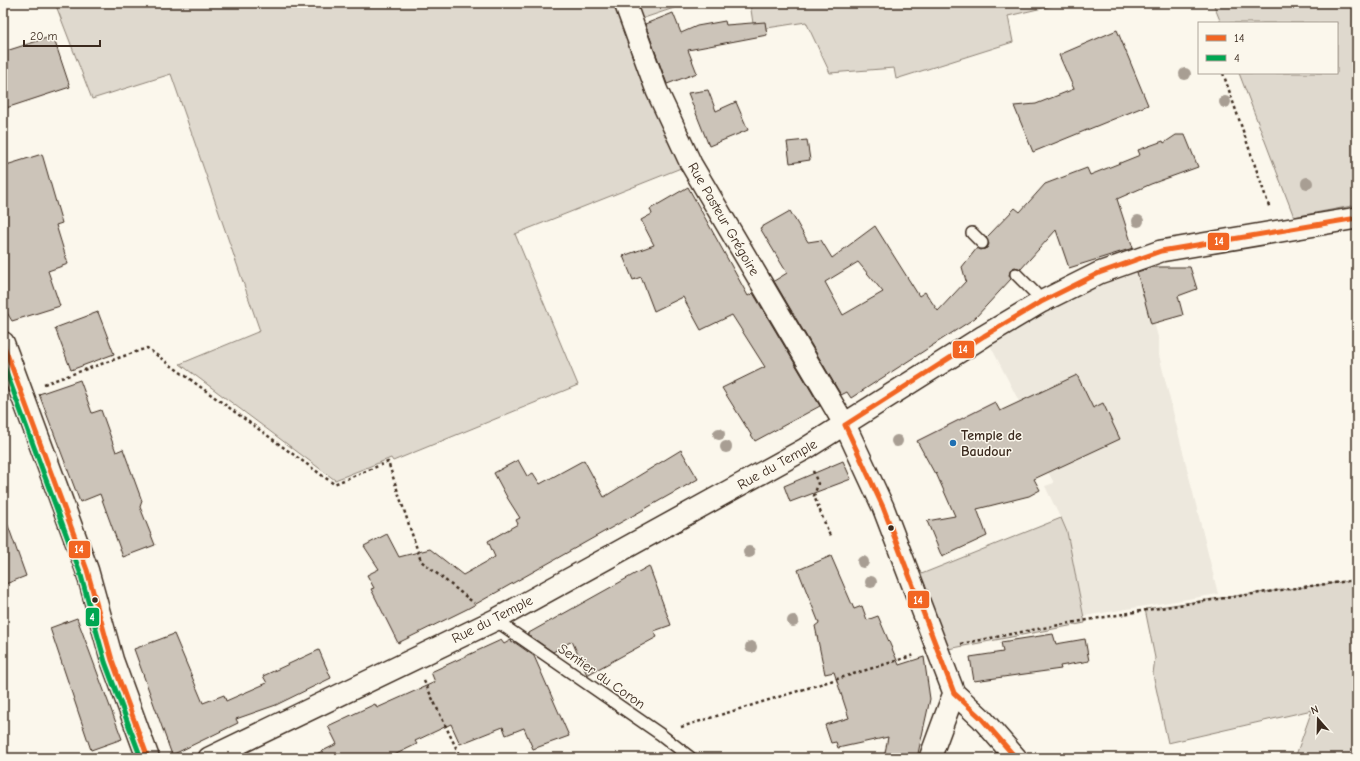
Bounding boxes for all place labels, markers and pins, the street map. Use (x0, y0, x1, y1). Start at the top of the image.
place label: Temple de Baudour (961, 427, 1022, 460)
marker: Temple de Baudour (948, 438, 958, 448)
unlabelled marker (886, 523, 896, 533)
unlabelled marker (90, 595, 100, 605)

